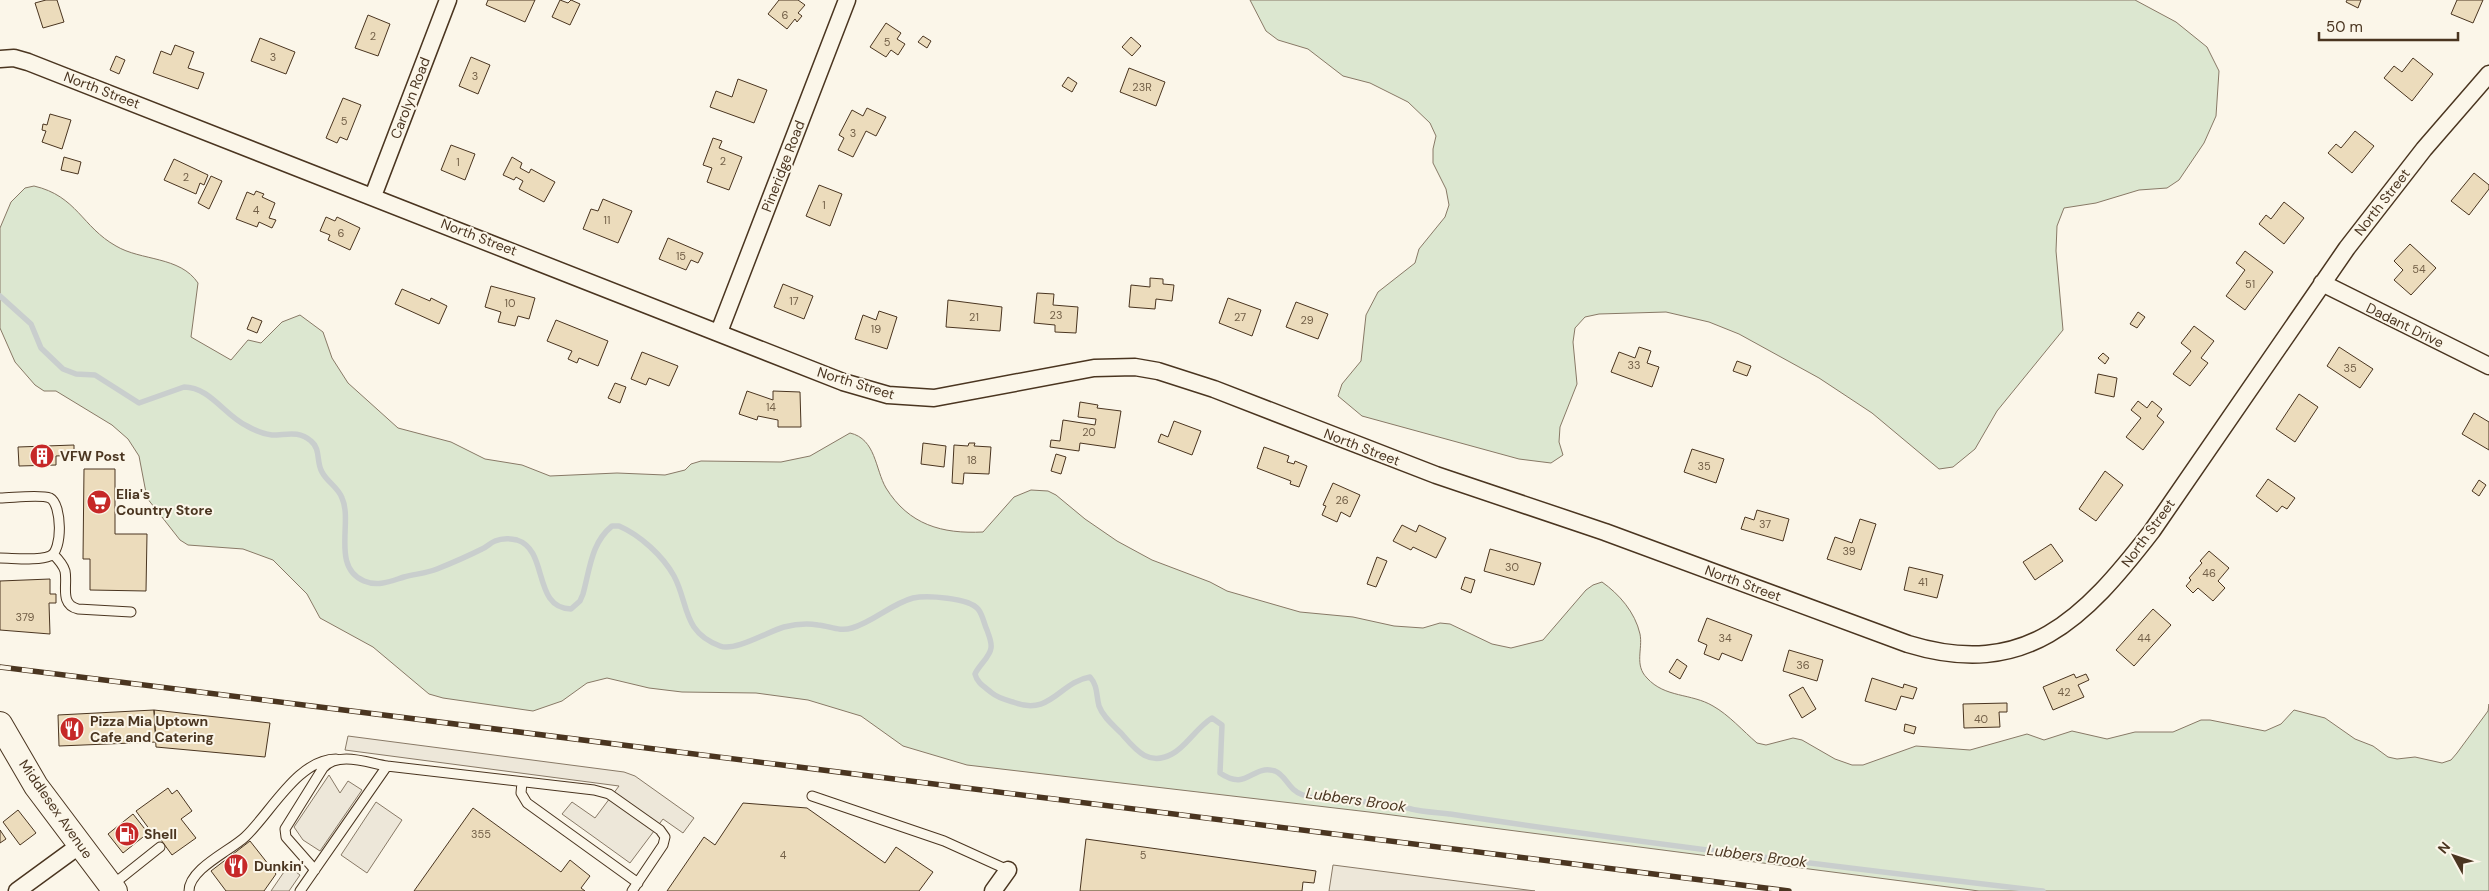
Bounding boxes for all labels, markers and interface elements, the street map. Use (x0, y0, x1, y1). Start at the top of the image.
house number: 6 (782, 8, 789, 22)
scale bar (2319, 10, 2458, 42)
text: 50 m (2326, 17, 2363, 37)
house number: 2 (370, 29, 376, 43)
house number: 5 (884, 35, 891, 49)
house number: 3 (270, 50, 276, 64)
street label: Carolyn Road (386, 55, 434, 141)
street label: North Street (61, 67, 143, 113)
house number: 3 (472, 69, 478, 83)
house number: 23R (1132, 80, 1152, 94)
house number: 5 (341, 114, 348, 128)
street label: Pineridge Road (757, 118, 809, 214)
house number: 3 (850, 126, 856, 140)
house number: 2 (720, 154, 726, 168)
house number: 1 (456, 155, 460, 169)
street label: North Street (2350, 165, 2414, 239)
house number: 2 (183, 170, 189, 184)
house number: 1 (822, 198, 826, 212)
house number: 4 (253, 203, 260, 217)
house number: 11 (604, 213, 610, 227)
street label: North Street (438, 214, 520, 260)
house number: 6 (338, 226, 345, 240)
house number: 15 (676, 249, 686, 263)
house number: 54 (2412, 262, 2426, 276)
house number: 51 (2245, 277, 2255, 291)
house number: 17 (789, 294, 799, 308)
house number: 10 (505, 296, 515, 310)
street label: Dadant Drive (2363, 298, 2447, 352)
house number: 23 (1050, 308, 1062, 322)
house number: 21 (969, 310, 979, 324)
house number: 27 (1234, 310, 1246, 324)
house number: 29 (1300, 313, 1314, 327)
house number: 19 (871, 322, 881, 336)
house number: 33 (1627, 358, 1641, 372)
house number: 35 (2343, 361, 2357, 375)
street label: North Street (815, 363, 897, 403)
house number: 14 (766, 400, 776, 414)
street label: North Street (1321, 424, 1403, 470)
house number: 20 (1082, 425, 1096, 439)
building icon: VFW Post (29, 443, 55, 469)
place label: VFW Post (60, 447, 125, 465)
house number: 18 (967, 453, 977, 467)
house number: 35 (1697, 459, 1711, 473)
place label: Elia's Country Store (116, 485, 213, 519)
supermarket icon: Elia's Country Store (86, 489, 112, 515)
house number: 26 (1335, 493, 1349, 507)
street label: North Street (2117, 495, 2179, 571)
house number: 37 (1759, 517, 1771, 531)
house number: 39 (1842, 544, 1856, 558)
house number: 30 (1505, 560, 1519, 574)
street label: North Street (1702, 561, 1784, 605)
house number: 46 (2202, 566, 2216, 580)
house number: 41 (1918, 575, 1928, 589)
house number: 379 (16, 610, 34, 624)
house number: 34 (1718, 631, 1732, 645)
house number: 44 (2137, 631, 2151, 645)
house number: 36 (1796, 658, 1810, 672)
house number: 42 (2057, 685, 2071, 699)
place label: Pizza Mia Uptown Cafe and Catering (90, 712, 214, 746)
house number: 40 (1974, 712, 1988, 726)
restaurant icon: Pizza Mia Uptown Cafe and Catering (59, 716, 85, 742)
street label: Middlesex Avenue (15, 756, 97, 862)
water label: Lubbers Brook (1305, 783, 1408, 817)
fuel station icon: Shell (114, 821, 140, 847)
place label: Shell (144, 825, 177, 843)
house number: 355 (471, 827, 491, 841)
north arrow (2429, 831, 2479, 881)
text: N (2434, 838, 2454, 857)
water label: Lubbers Brook (1706, 840, 1809, 872)
house number: 4 (780, 848, 787, 862)
house number: 5 (1140, 848, 1147, 862)
restaurant icon: Dunkin' (223, 853, 249, 879)
place label: Dunkin' (254, 857, 304, 875)

